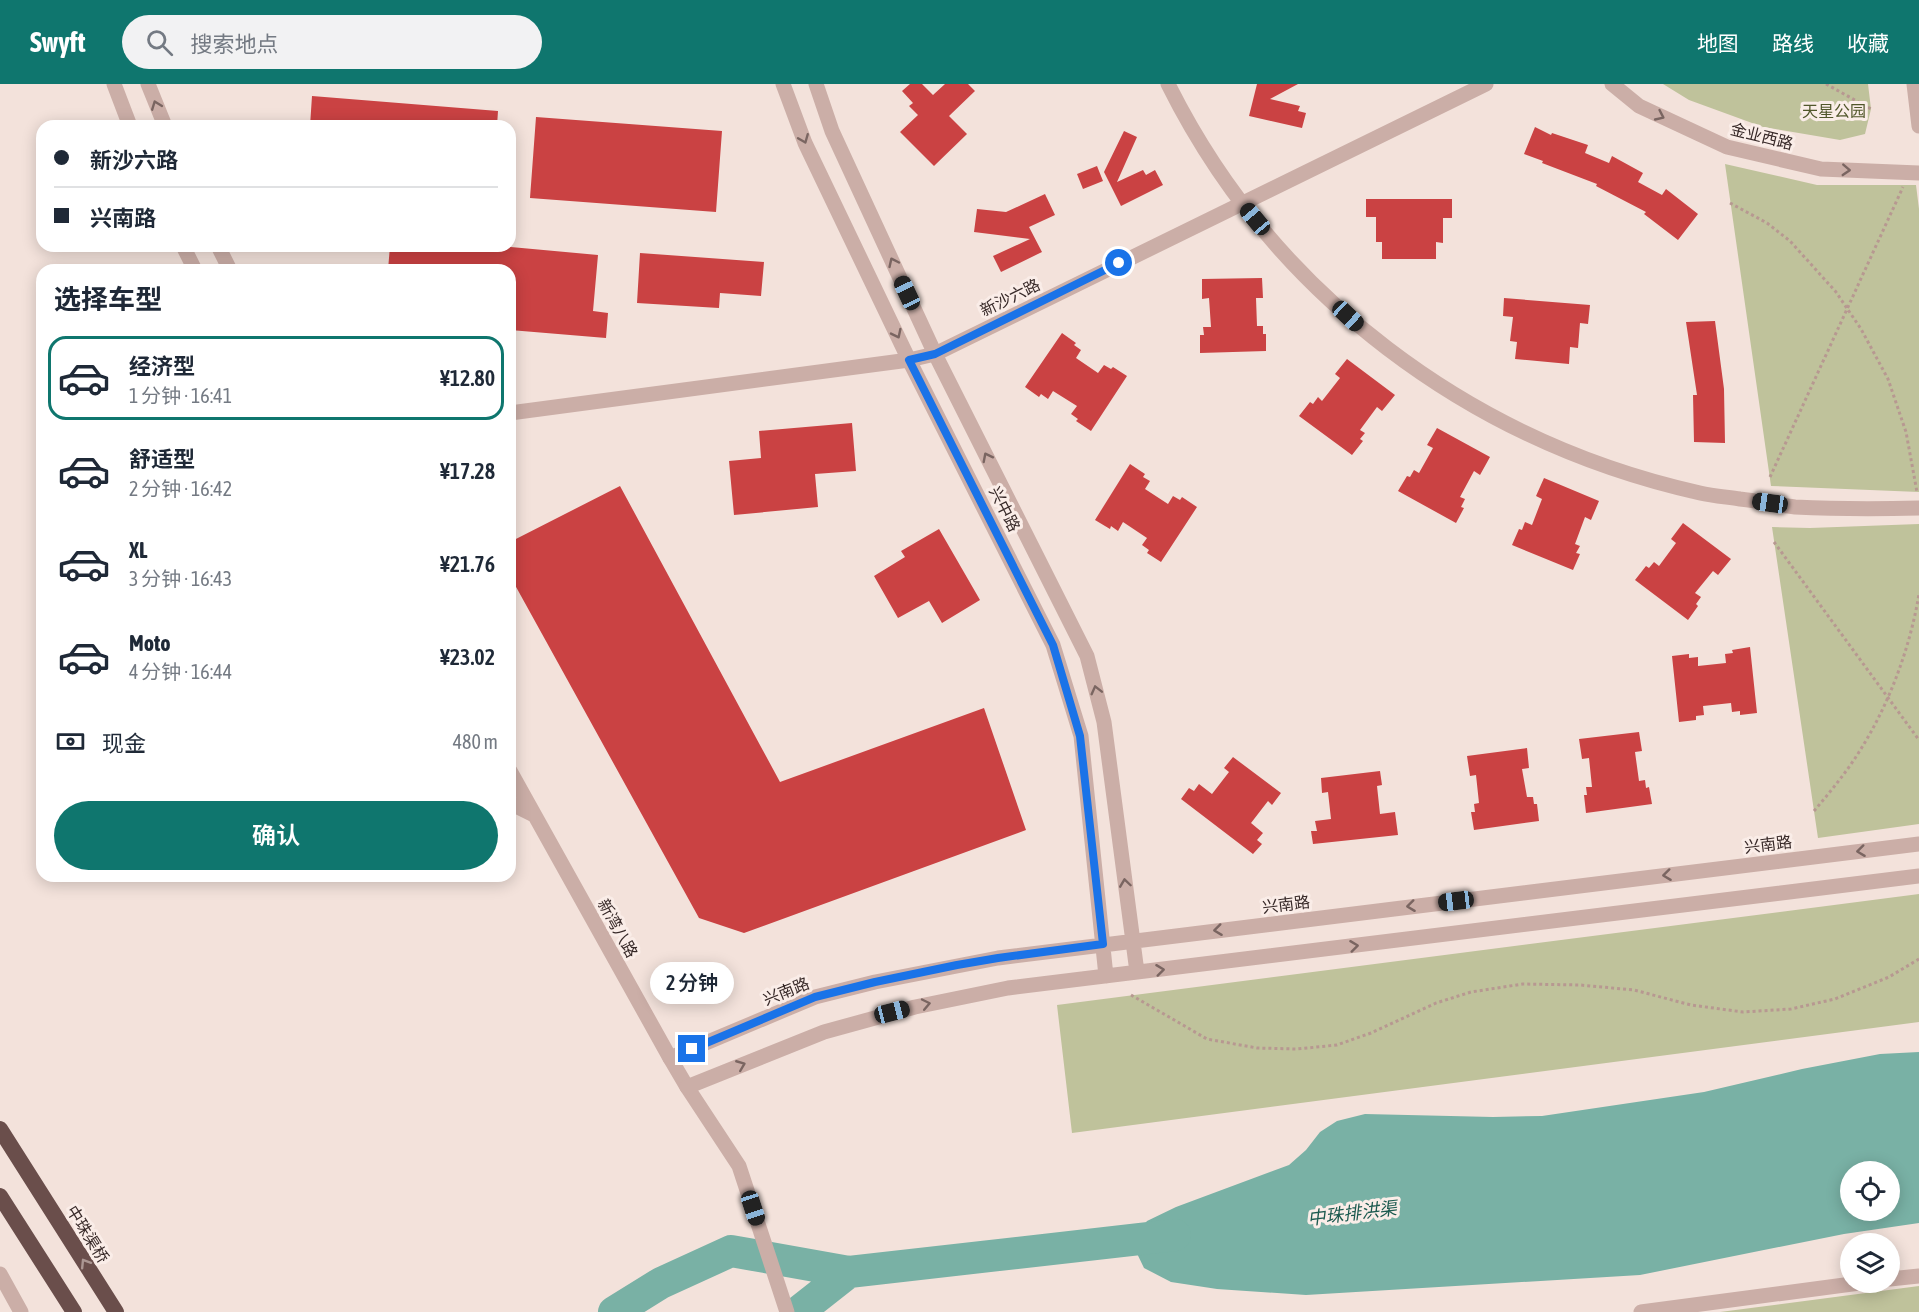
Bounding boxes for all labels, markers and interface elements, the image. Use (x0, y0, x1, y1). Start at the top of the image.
search box (122, 15, 542, 69)
text: Swyft (30, 26, 86, 58)
icon: search (143, 26, 176, 59)
text: 搜索地点 (191, 31, 279, 57)
text: 地图 (1697, 31, 1739, 55)
text: 路线 (1772, 31, 1814, 55)
text: 收藏 (1847, 31, 1889, 55)
one-way arrow (151, 100, 163, 111)
park label: 天星公园 (1802, 102, 1866, 120)
one-way arrow (1654, 109, 1665, 121)
street label: 金业西路 (1729, 120, 1795, 152)
one-way arrow (796, 133, 809, 144)
text: 新沙六路 (90, 147, 178, 173)
one-way arrow (1841, 163, 1850, 176)
car (1237, 199, 1273, 239)
text: 兴南路 (90, 205, 156, 231)
route start (1105, 249, 1132, 276)
one-way arrow (888, 258, 900, 269)
car (891, 273, 923, 313)
street label: 新沙六路 (977, 275, 1043, 319)
text: 选择车型 (54, 284, 162, 315)
car (1329, 297, 1367, 335)
one-way arrow (889, 327, 901, 338)
icon: car (57, 351, 111, 405)
text: 经济型 (129, 353, 195, 379)
text: ¥12.80 (440, 365, 495, 391)
text: 1 分钟 · 16:41 (129, 384, 232, 407)
icon: car (57, 444, 111, 498)
text: 舒适型 (129, 446, 195, 472)
one-way arrow (983, 453, 994, 463)
text: ¥17.28 (440, 458, 495, 484)
text: 2 分钟 · 16:42 (129, 477, 232, 500)
street label: 兴中路 (986, 484, 1024, 534)
car (1751, 492, 1789, 514)
icon: car (57, 537, 111, 591)
text: XL (129, 537, 147, 563)
text: ¥21.76 (440, 551, 495, 577)
text: 3 分钟 · 16:43 (129, 567, 232, 590)
icon: car (57, 630, 111, 684)
text: Moto (129, 630, 171, 656)
text: ¥23.02 (440, 644, 495, 670)
text: 4 分钟 · 16:44 (129, 660, 232, 683)
one-way arrow (1090, 685, 1103, 695)
icon: cash (54, 725, 87, 758)
text: 现金 (102, 730, 146, 756)
text: 480 m (453, 730, 498, 753)
button: 确认 (54, 801, 498, 870)
street label: 兴南路 (1743, 832, 1793, 856)
one-way arrow (1856, 844, 1866, 857)
one-way arrow (1663, 868, 1672, 881)
one-way arrow (1120, 878, 1132, 887)
car (1437, 890, 1475, 912)
street label: 兴南路 (1261, 892, 1311, 916)
street label: 新湾八路 (595, 896, 641, 960)
one-way arrow (1407, 900, 1416, 912)
one-way arrow (1213, 923, 1222, 936)
one-way arrow (1349, 940, 1358, 952)
callout: 2 分钟 (650, 962, 734, 1004)
one-way arrow (1156, 964, 1165, 976)
text: 2 分钟 (666, 971, 718, 994)
street label: 兴南路 (760, 974, 812, 1008)
car (872, 999, 912, 1025)
one-way arrow (921, 999, 931, 1012)
route end (678, 1035, 705, 1062)
one-way arrow (735, 1060, 746, 1072)
map controls (1840, 1161, 1900, 1293)
button: locate (1840, 1161, 1900, 1221)
car (739, 1188, 767, 1228)
water label: 中珠排洪渠 (1306, 1197, 1401, 1229)
street label: 中珠渠桥 (63, 1202, 113, 1266)
button: layers (1840, 1233, 1900, 1293)
one-way arrow (81, 1259, 92, 1270)

